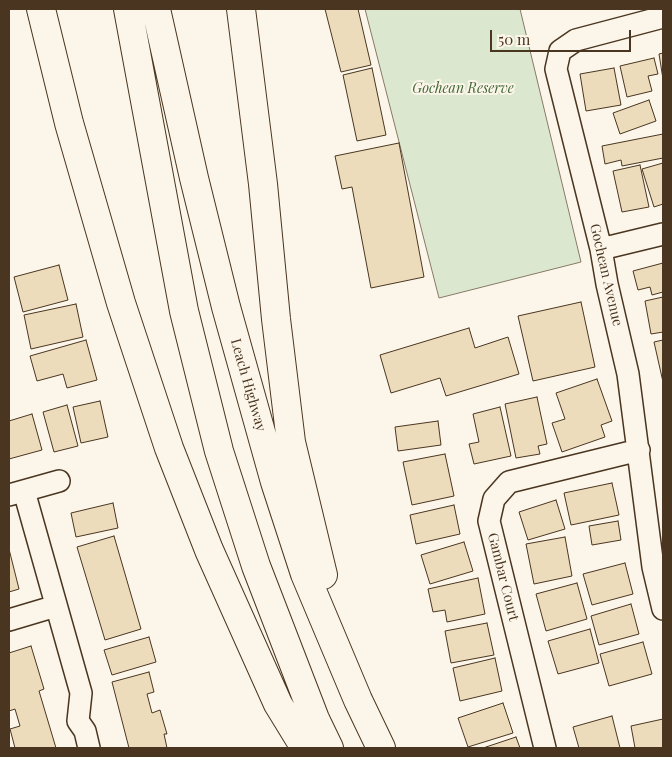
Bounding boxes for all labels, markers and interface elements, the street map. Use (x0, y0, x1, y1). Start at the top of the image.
scale bar (492, 20, 633, 52)
text: 50 m (498, 29, 530, 49)
park label: Gochean Reserve (412, 81, 514, 97)
street label: Gochean Avenue (586, 222, 626, 328)
street label: Leach Highway (227, 337, 269, 433)
street label: Gambar Court (484, 531, 522, 623)

